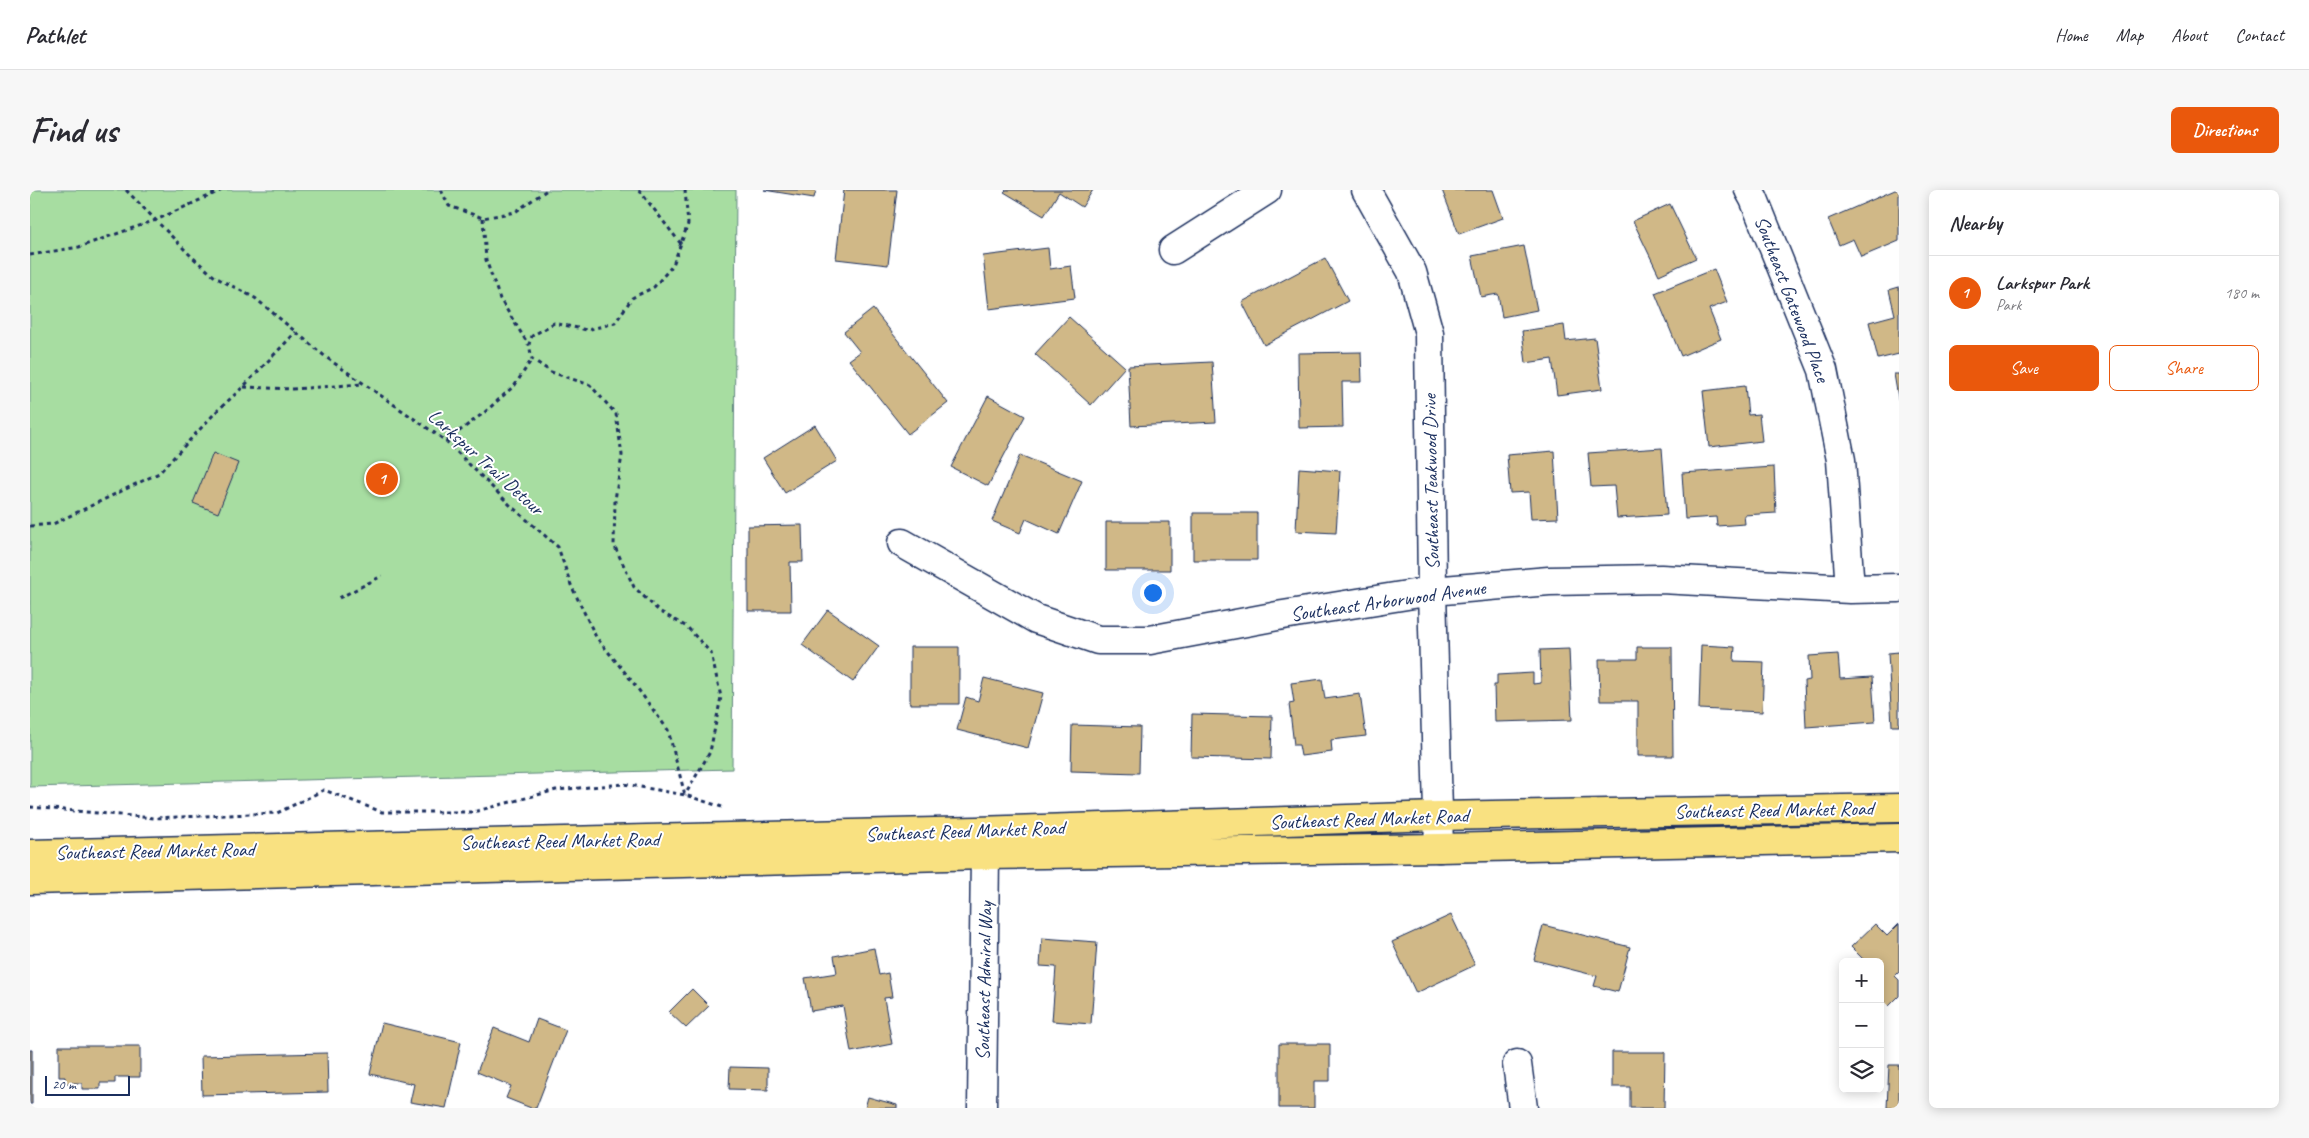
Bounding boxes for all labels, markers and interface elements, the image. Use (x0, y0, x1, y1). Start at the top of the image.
text: Pathlet (25, 20, 85, 50)
text: Home (2055, 24, 2088, 46)
text: Map (2116, 24, 2143, 46)
text: About (2171, 24, 2207, 46)
text: Contact (2235, 24, 2284, 46)
button: Directions (2171, 107, 2279, 153)
text: Find us (30, 108, 117, 153)
text: Nearby (1949, 210, 2002, 236)
street label: Southeast Gatewood Place (1749, 212, 1836, 387)
text: Larkspur Park (1996, 271, 2089, 295)
text: 1 (1961, 283, 1969, 303)
text: 180 m (2225, 283, 2259, 303)
text: Park (1996, 295, 2021, 315)
button: Save (1949, 345, 2099, 391)
button: Share (2109, 345, 2259, 391)
street label: Southeast Teakwood Drive (1417, 392, 1445, 570)
street label: Larkspur Trail Detour (423, 403, 550, 522)
pin: 1 (366, 460, 398, 498)
street label: Southeast Arborwood Avenue (1289, 575, 1489, 627)
your location (1140, 580, 1166, 606)
street label: Southeast Reed Market Road (1674, 796, 1877, 824)
street label: Southeast Reed Market Road (1269, 803, 1472, 835)
street label: Southeast Reed Market Road (865, 815, 1068, 847)
street label: Southeast Reed Market Road (460, 827, 663, 855)
street label: Southeast Reed Market Road (55, 837, 258, 865)
street label: Southeast Admiral Way (970, 899, 998, 1061)
map controls (1839, 958, 1884, 1093)
button: + (1839, 958, 1884, 1003)
button: − (1839, 1003, 1884, 1048)
button: layers (1839, 1048, 1884, 1093)
scale bar (45, 1073, 130, 1096)
text: 20 m (52, 1076, 76, 1093)

